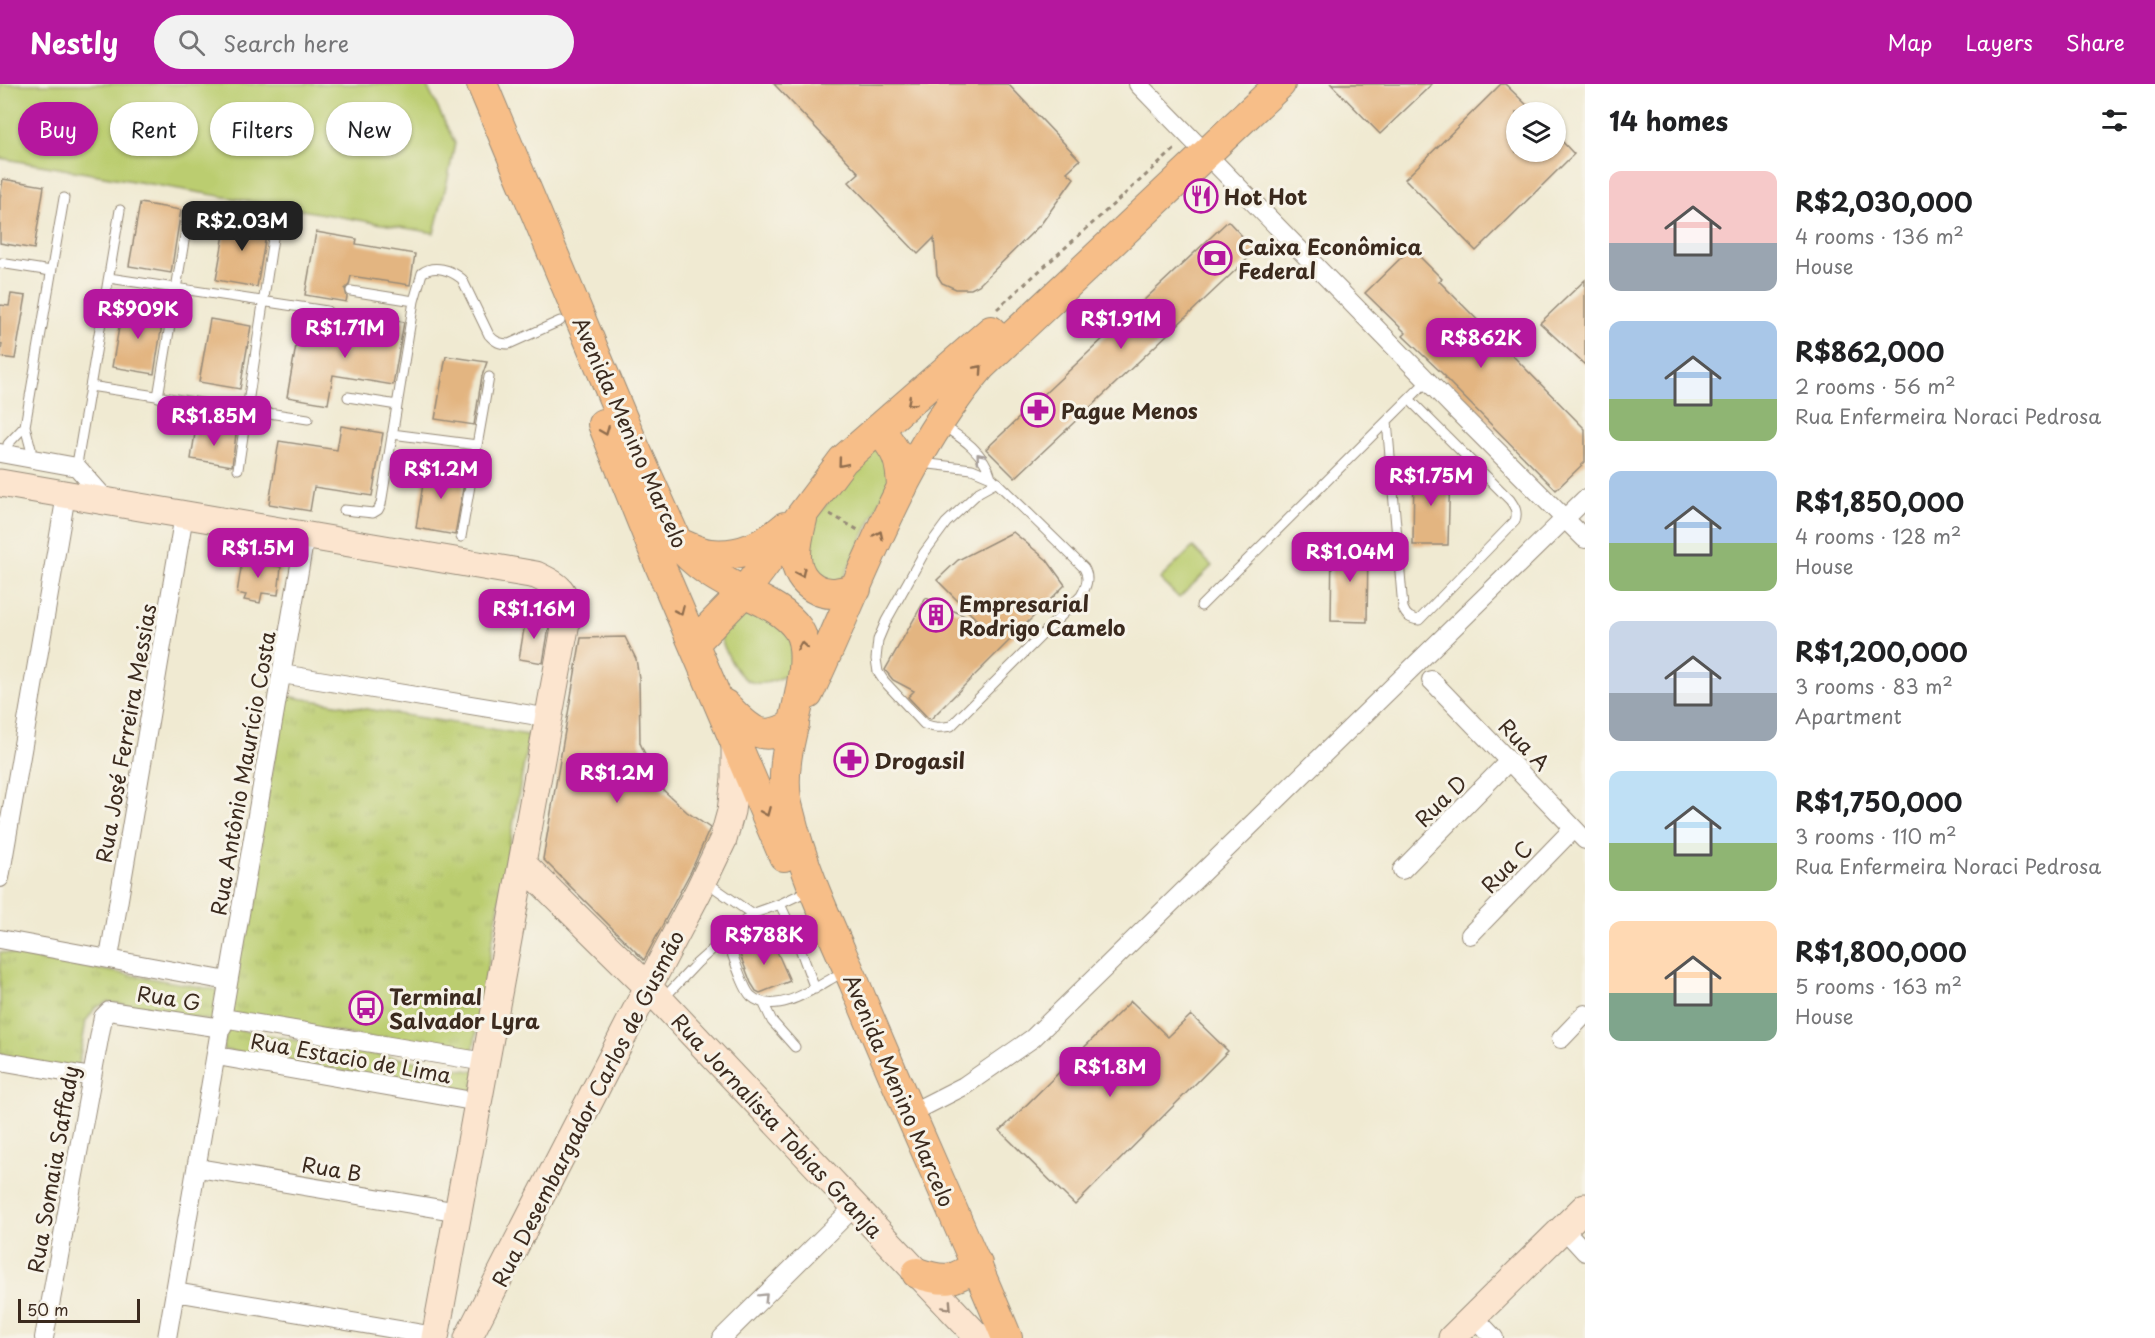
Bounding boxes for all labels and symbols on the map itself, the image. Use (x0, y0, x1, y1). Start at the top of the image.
restaurant icon: Hot Hot (1183, 178, 1219, 214)
place label: Hot Hot (1224, 180, 1307, 212)
pin: R$2.03M (187, 201, 297, 252)
place label: Caixa Econômica Federal (1238, 230, 1422, 286)
bank icon: Caixa Econômica Federal (1197, 240, 1233, 276)
pin: R$909K (89, 289, 187, 340)
pin: R$1.91M (1066, 299, 1176, 350)
pin: R$1.71M (290, 308, 400, 359)
street label: Avenida Menino Marcelo (566, 311, 696, 553)
pin: R$862K (1432, 318, 1530, 369)
one-way arrow (972, 365, 983, 375)
pharmacy icon: Pague Menos (1020, 392, 1056, 428)
place label: Pague Menos (1061, 394, 1198, 426)
one-way arrow (907, 395, 918, 406)
pin: R$1.85M (159, 396, 269, 447)
one-way arrow (598, 424, 610, 435)
pin: R$1.2M (392, 449, 490, 500)
one-way arrow (976, 453, 987, 463)
one-way arrow (838, 456, 849, 467)
pin: R$1.75M (1376, 456, 1486, 507)
pin: R$1.5M (209, 528, 307, 579)
one-way arrow (872, 531, 884, 542)
pin: R$1.04M (1295, 532, 1405, 583)
one-way arrow (793, 566, 805, 577)
place label: Empresarial Rodrigo Camelo (959, 587, 1125, 643)
pin: R$1.16M (479, 589, 589, 640)
building icon: Empresarial Rodrigo Camelo (918, 597, 954, 633)
street label: Rua José Ferreira Messias (86, 601, 164, 865)
one-way arrow (672, 604, 684, 615)
street label: Rua Antônio Maurício Costa (201, 628, 283, 918)
one-way arrow (797, 641, 809, 651)
street label: Rua A (1492, 710, 1558, 778)
pharmacy icon: Drogasil (833, 742, 869, 778)
place label: Drogasil (874, 744, 965, 776)
pin: R$1.2M (568, 753, 666, 804)
street label: Rua D (1406, 766, 1474, 834)
one-way arrow (759, 806, 771, 817)
street label: Rua C (1473, 832, 1539, 900)
pin: R$788K (715, 915, 813, 966)
street label: Rua Desembargador Carlos de Gusmão (483, 924, 691, 1292)
street label: Avenida Menino Marcelo (836, 969, 964, 1211)
street label: Rua G (135, 976, 203, 1018)
place label: Terminal Salvador Lyra (389, 980, 540, 1036)
bus stop icon: Terminal Salvador Lyra (348, 990, 384, 1026)
street label: Rua Jornalista Tobias Granja (665, 1005, 891, 1245)
street label: Rua Estacio de Lima (248, 1024, 455, 1091)
pin: R$1.8M (1061, 1047, 1159, 1098)
street label: Rua Somaia Saffady (18, 1063, 86, 1275)
street label: Rua B (300, 1147, 364, 1189)
one-way arrow (756, 1293, 767, 1304)
scale bar (18, 1296, 140, 1324)
one-way arrow (941, 1299, 952, 1310)

